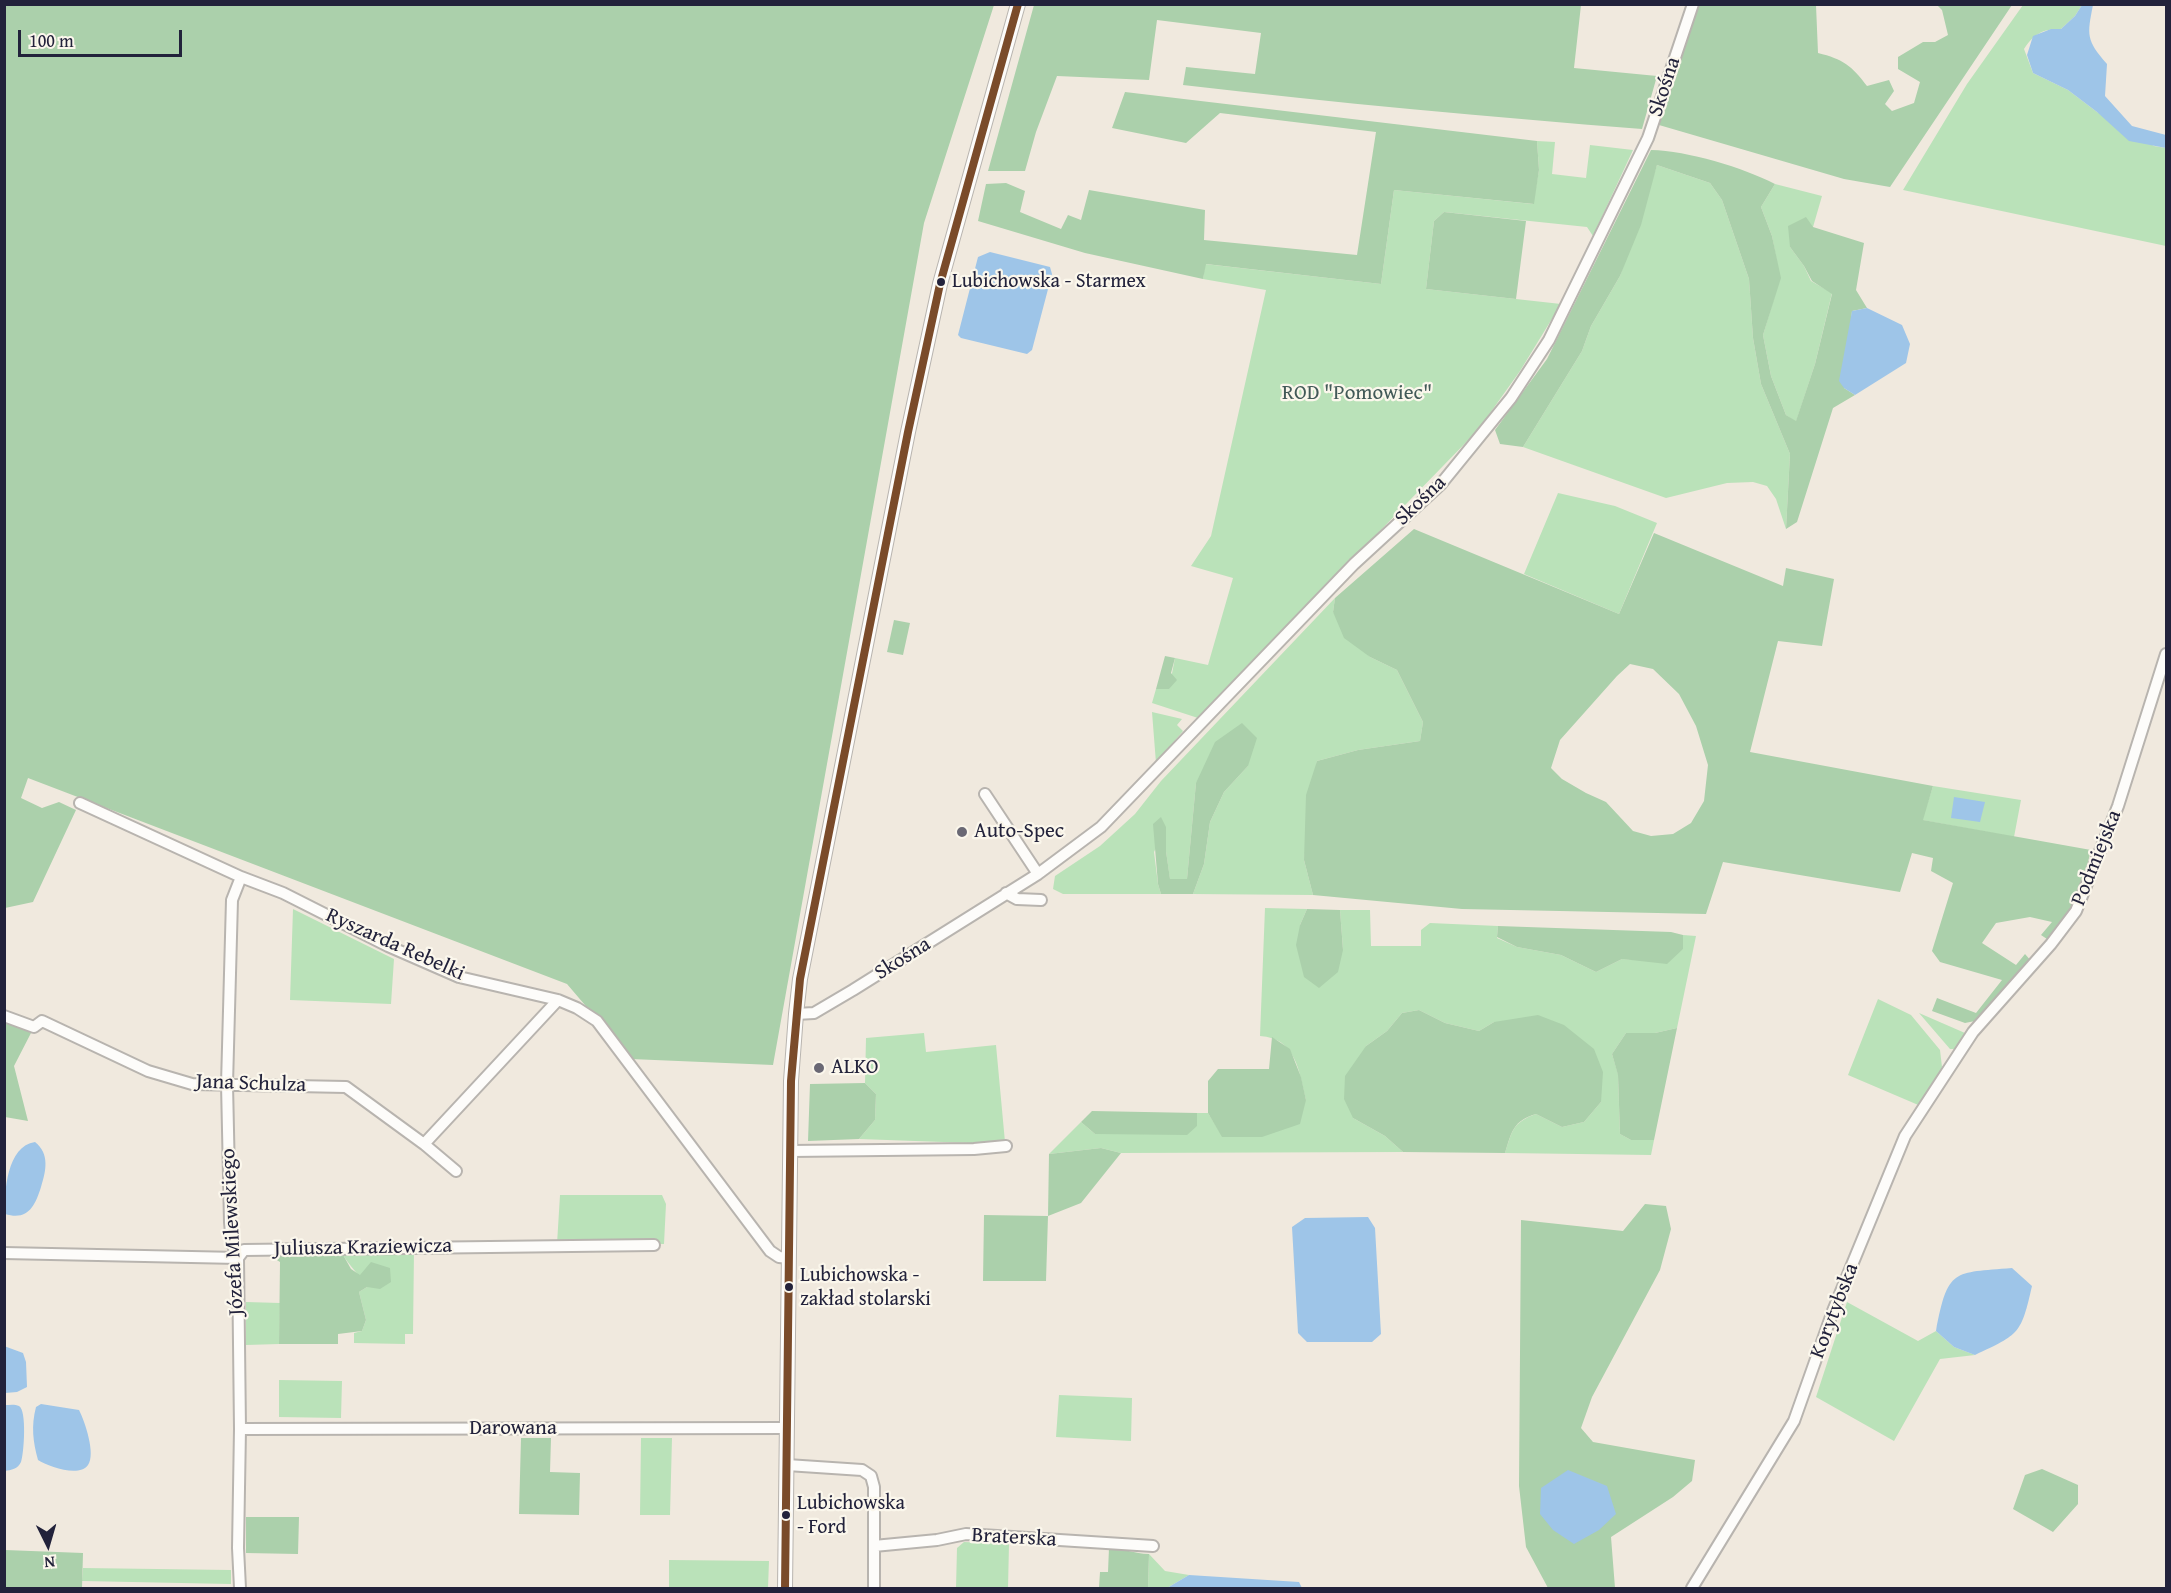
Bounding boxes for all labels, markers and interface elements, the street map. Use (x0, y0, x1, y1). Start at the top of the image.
scale bar (21, 18, 184, 56)
text: 100 m (29, 27, 74, 54)
street label: Skośna (1644, 54, 1686, 120)
place label: Lubichowska - Starmex (952, 270, 1146, 294)
marker: Lubichowska - Starmex (935, 276, 947, 288)
park label: ROD "Pomowiec" (1282, 381, 1432, 407)
street label: Skośna (1390, 471, 1452, 531)
street label: Podmiejska (2066, 807, 2128, 909)
place label: Auto-Spec (974, 819, 1064, 845)
marker: Auto-Spec (955, 825, 969, 839)
street label: Ryszarda Rebelki (322, 903, 468, 987)
street label: Skośna (870, 932, 936, 986)
place label: ALKO (831, 1055, 879, 1081)
marker: ALKO (812, 1061, 826, 1075)
street label: Jana Schulza (195, 1069, 307, 1099)
street label: Józefa Milewskiego (216, 1148, 250, 1316)
street label: Juliusza Kraziewicza (274, 1234, 452, 1262)
street label: Korytybska (1805, 1260, 1865, 1362)
place label: Lubichowska - zakład stolarski (800, 1264, 931, 1311)
marker: Lubichowska - zakład stolarski (783, 1281, 795, 1293)
street label: Darowana (469, 1416, 557, 1442)
place label: Lubichowska - Ford (797, 1492, 905, 1539)
marker: Lubichowska - Ford (780, 1509, 792, 1521)
north arrow (18, 1515, 78, 1575)
street label: Braterska (971, 1523, 1057, 1553)
text: N (43, 1551, 56, 1575)

